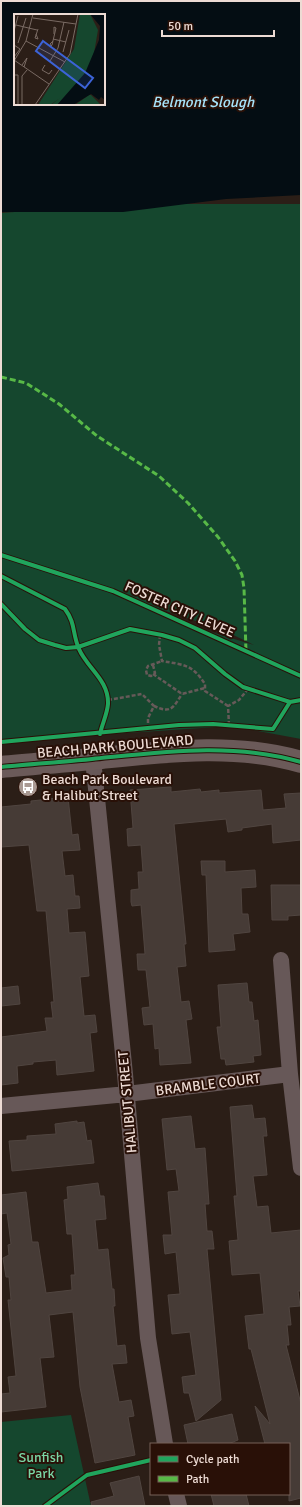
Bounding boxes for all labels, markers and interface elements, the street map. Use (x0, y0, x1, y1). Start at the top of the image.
scale bar (162, 12, 274, 38)
inset map (14, 14, 105, 105)
text: 50 m (168, 19, 193, 34)
water label: Belmont Slough (152, 93, 255, 111)
street label: FOSTER CITY LEVEE (122, 578, 238, 641)
street label: BEACH PARK BOULEVARD (36, 731, 194, 762)
place label: Beach Park Boulevard & Halibut Street (42, 771, 172, 804)
bus stop icon: Beach Park Boulevard & Halibut Street (17, 776, 39, 798)
street label: HALIBUT STREET (115, 1050, 140, 1154)
street label: BRAMBLE COURT (155, 1070, 262, 1099)
legend (150, 1443, 290, 1495)
park label: Sunfish Park (19, 1449, 63, 1482)
text: Cycle path (186, 1452, 239, 1467)
text: Path (186, 1472, 209, 1487)

